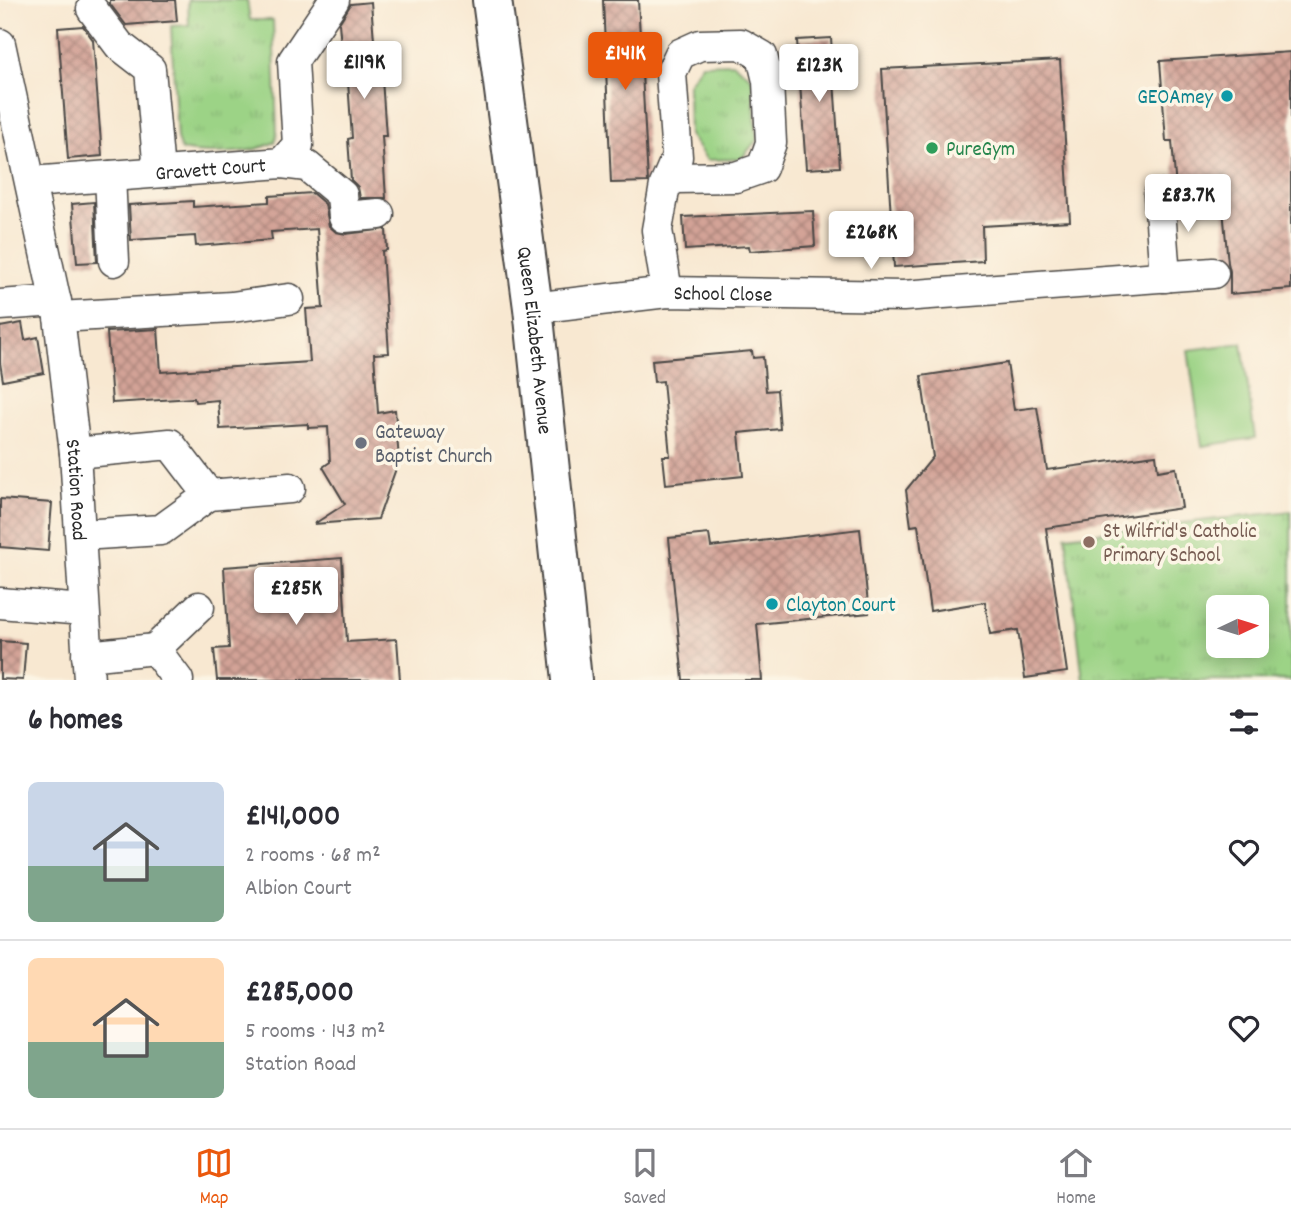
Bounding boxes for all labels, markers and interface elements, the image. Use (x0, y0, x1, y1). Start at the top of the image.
pin: £141K (576, 32, 674, 92)
text: £141K (604, 38, 646, 71)
pin: £119K (315, 42, 413, 101)
pin: £123K (770, 44, 868, 104)
text: £119K (343, 47, 385, 80)
text: £123K (795, 50, 843, 83)
place label: GEOAmey (1137, 84, 1213, 114)
marker: GEOAmey (1219, 88, 1235, 104)
place label: PureGym (946, 136, 1015, 166)
marker: PureGym (924, 140, 940, 156)
street label: Gravett Court (154, 152, 267, 191)
pin: £83.7K (1131, 174, 1245, 234)
text: £83.7K (1161, 180, 1215, 213)
pin: £268K (822, 212, 920, 271)
text: £268K (845, 217, 897, 250)
street label: Queen Elizabeth Avenue (507, 245, 558, 436)
street label: School Close (673, 280, 773, 312)
place label: Gateway Baptist Church (375, 419, 492, 473)
marker: Gateway Baptist Church (353, 435, 369, 451)
street label: Station Road (55, 438, 92, 542)
place label: St Wilfrid's Catholic Primary School (1103, 518, 1257, 572)
marker: St Wilfrid's Catholic Primary School (1081, 534, 1097, 550)
pin: £285K (247, 568, 345, 627)
text: £285K (270, 573, 322, 606)
place label: Clayton Court (786, 592, 896, 622)
north arrow (1206, 595, 1269, 658)
map controls (1206, 595, 1269, 658)
marker: Clayton Court (764, 596, 780, 612)
text: 6 homes (28, 701, 123, 744)
icon: filters (1225, 703, 1263, 741)
text: £141,000 (245, 797, 340, 840)
icon: home (84, 810, 168, 894)
icon: heart (1225, 833, 1263, 871)
text: 2 rooms · 68 m² (245, 840, 381, 873)
text: Albion Court (245, 873, 352, 906)
text: £285,000 (245, 973, 354, 1016)
icon: home (84, 986, 168, 1070)
icon: heart (1225, 1009, 1263, 1047)
text: 5 rooms · 143 m² (245, 1016, 385, 1049)
text: Station Road (245, 1049, 356, 1082)
tab: Map (195, 1144, 233, 1213)
tab: Saved (623, 1144, 666, 1213)
tab: Home (1056, 1144, 1096, 1213)

